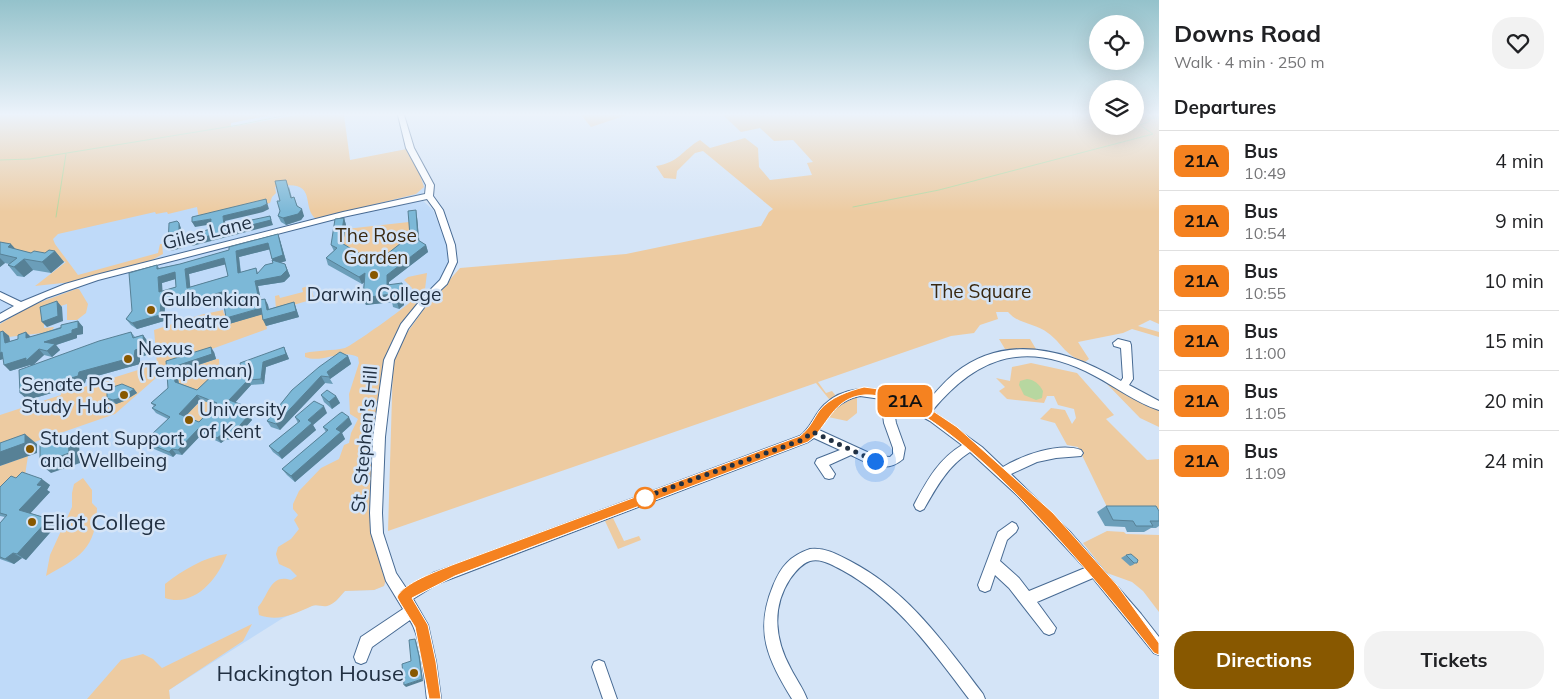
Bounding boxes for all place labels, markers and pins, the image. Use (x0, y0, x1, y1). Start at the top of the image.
marker: Darwin College (368, 269, 380, 281)
place label: Darwin College (307, 282, 441, 306)
place label: Gulbenkian Theatre (161, 287, 260, 333)
marker: Gulbenkian Theatre (145, 304, 157, 316)
place label: Nexus (Templeman) (138, 336, 253, 382)
marker: Nexus (Templeman) (122, 353, 134, 365)
place label: Senate PG Study Hub (21, 372, 114, 418)
marker: Senate PG Study Hub (118, 389, 130, 401)
place label: University of Kent (199, 397, 286, 443)
marker: University of Kent (183, 414, 195, 426)
place label: Student Support and Wellbeing (40, 426, 185, 472)
marker: Student Support and Wellbeing (24, 443, 36, 455)
unlabelled marker (634, 487, 656, 509)
place label: Eliot College (42, 508, 166, 536)
marker: Eliot College (26, 516, 38, 528)
place label: Hackington House (217, 659, 404, 687)
marker: Hackington House (408, 667, 420, 679)

